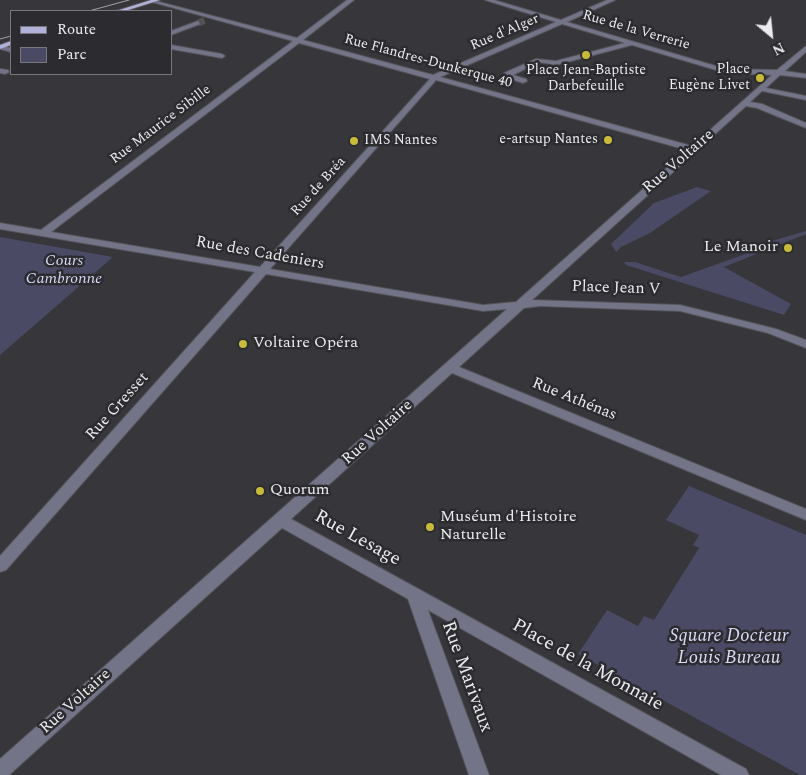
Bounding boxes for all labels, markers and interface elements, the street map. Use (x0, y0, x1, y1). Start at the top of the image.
street label: Rue de la Verrerie (580, 8, 692, 54)
legend (10, 10, 172, 75)
north arrow (746, 10, 796, 60)
street label: Rue d'Alger (468, 11, 542, 55)
text: Route (57, 18, 96, 41)
street label: Rue Flandres-Dunkerque 40 (342, 32, 514, 92)
text: N (768, 37, 788, 61)
text: Parc (57, 43, 87, 66)
marker: Place Jean-Baptiste Darbefeuille (580, 49, 592, 61)
place label: Place Eugène Livet (669, 62, 750, 94)
place label: Place Jean-Baptiste Darbefeuille (526, 63, 646, 95)
marker: Place Eugène Livet (754, 72, 766, 84)
street label: Rue Maurice Sibille (107, 82, 215, 168)
street label: Rue Voltaire (639, 126, 719, 198)
place label: e-artsup Nantes (499, 132, 598, 148)
place label: IMS Nantes (364, 133, 438, 149)
marker: e-artsup Nantes (602, 134, 614, 146)
marker: IMS Nantes (348, 135, 360, 147)
street label: Rue de Bréa (288, 154, 350, 220)
street label: Rue des Cadeniers (194, 233, 326, 275)
place label: Le Manoir (704, 238, 778, 258)
marker: Le Manoir (782, 242, 794, 254)
park label: Cours Cambronne (26, 252, 102, 290)
street label: Place Jean V (571, 278, 661, 300)
place label: Voltaire Opéra (253, 334, 358, 354)
marker: Voltaire Opéra (237, 338, 249, 350)
street label: Rue Gresset (83, 369, 153, 445)
street label: Rue Athénas (529, 374, 619, 426)
street label: Rue Voltaire (339, 396, 417, 470)
place label: Quorum (270, 481, 330, 501)
marker: Quorum (254, 485, 266, 497)
street label: Rue Lesage (310, 506, 404, 572)
place label: Muséum d'Histoire Naturelle (440, 508, 577, 546)
marker: Muséum d'Histoire Naturelle (424, 521, 436, 533)
street label: Place de la Monnaie (507, 615, 667, 717)
street label: Rue Marivaux (435, 618, 497, 736)
park label: Square Docteur Louis Bureau (669, 626, 789, 670)
street label: Rue Voltaire (37, 665, 115, 739)

